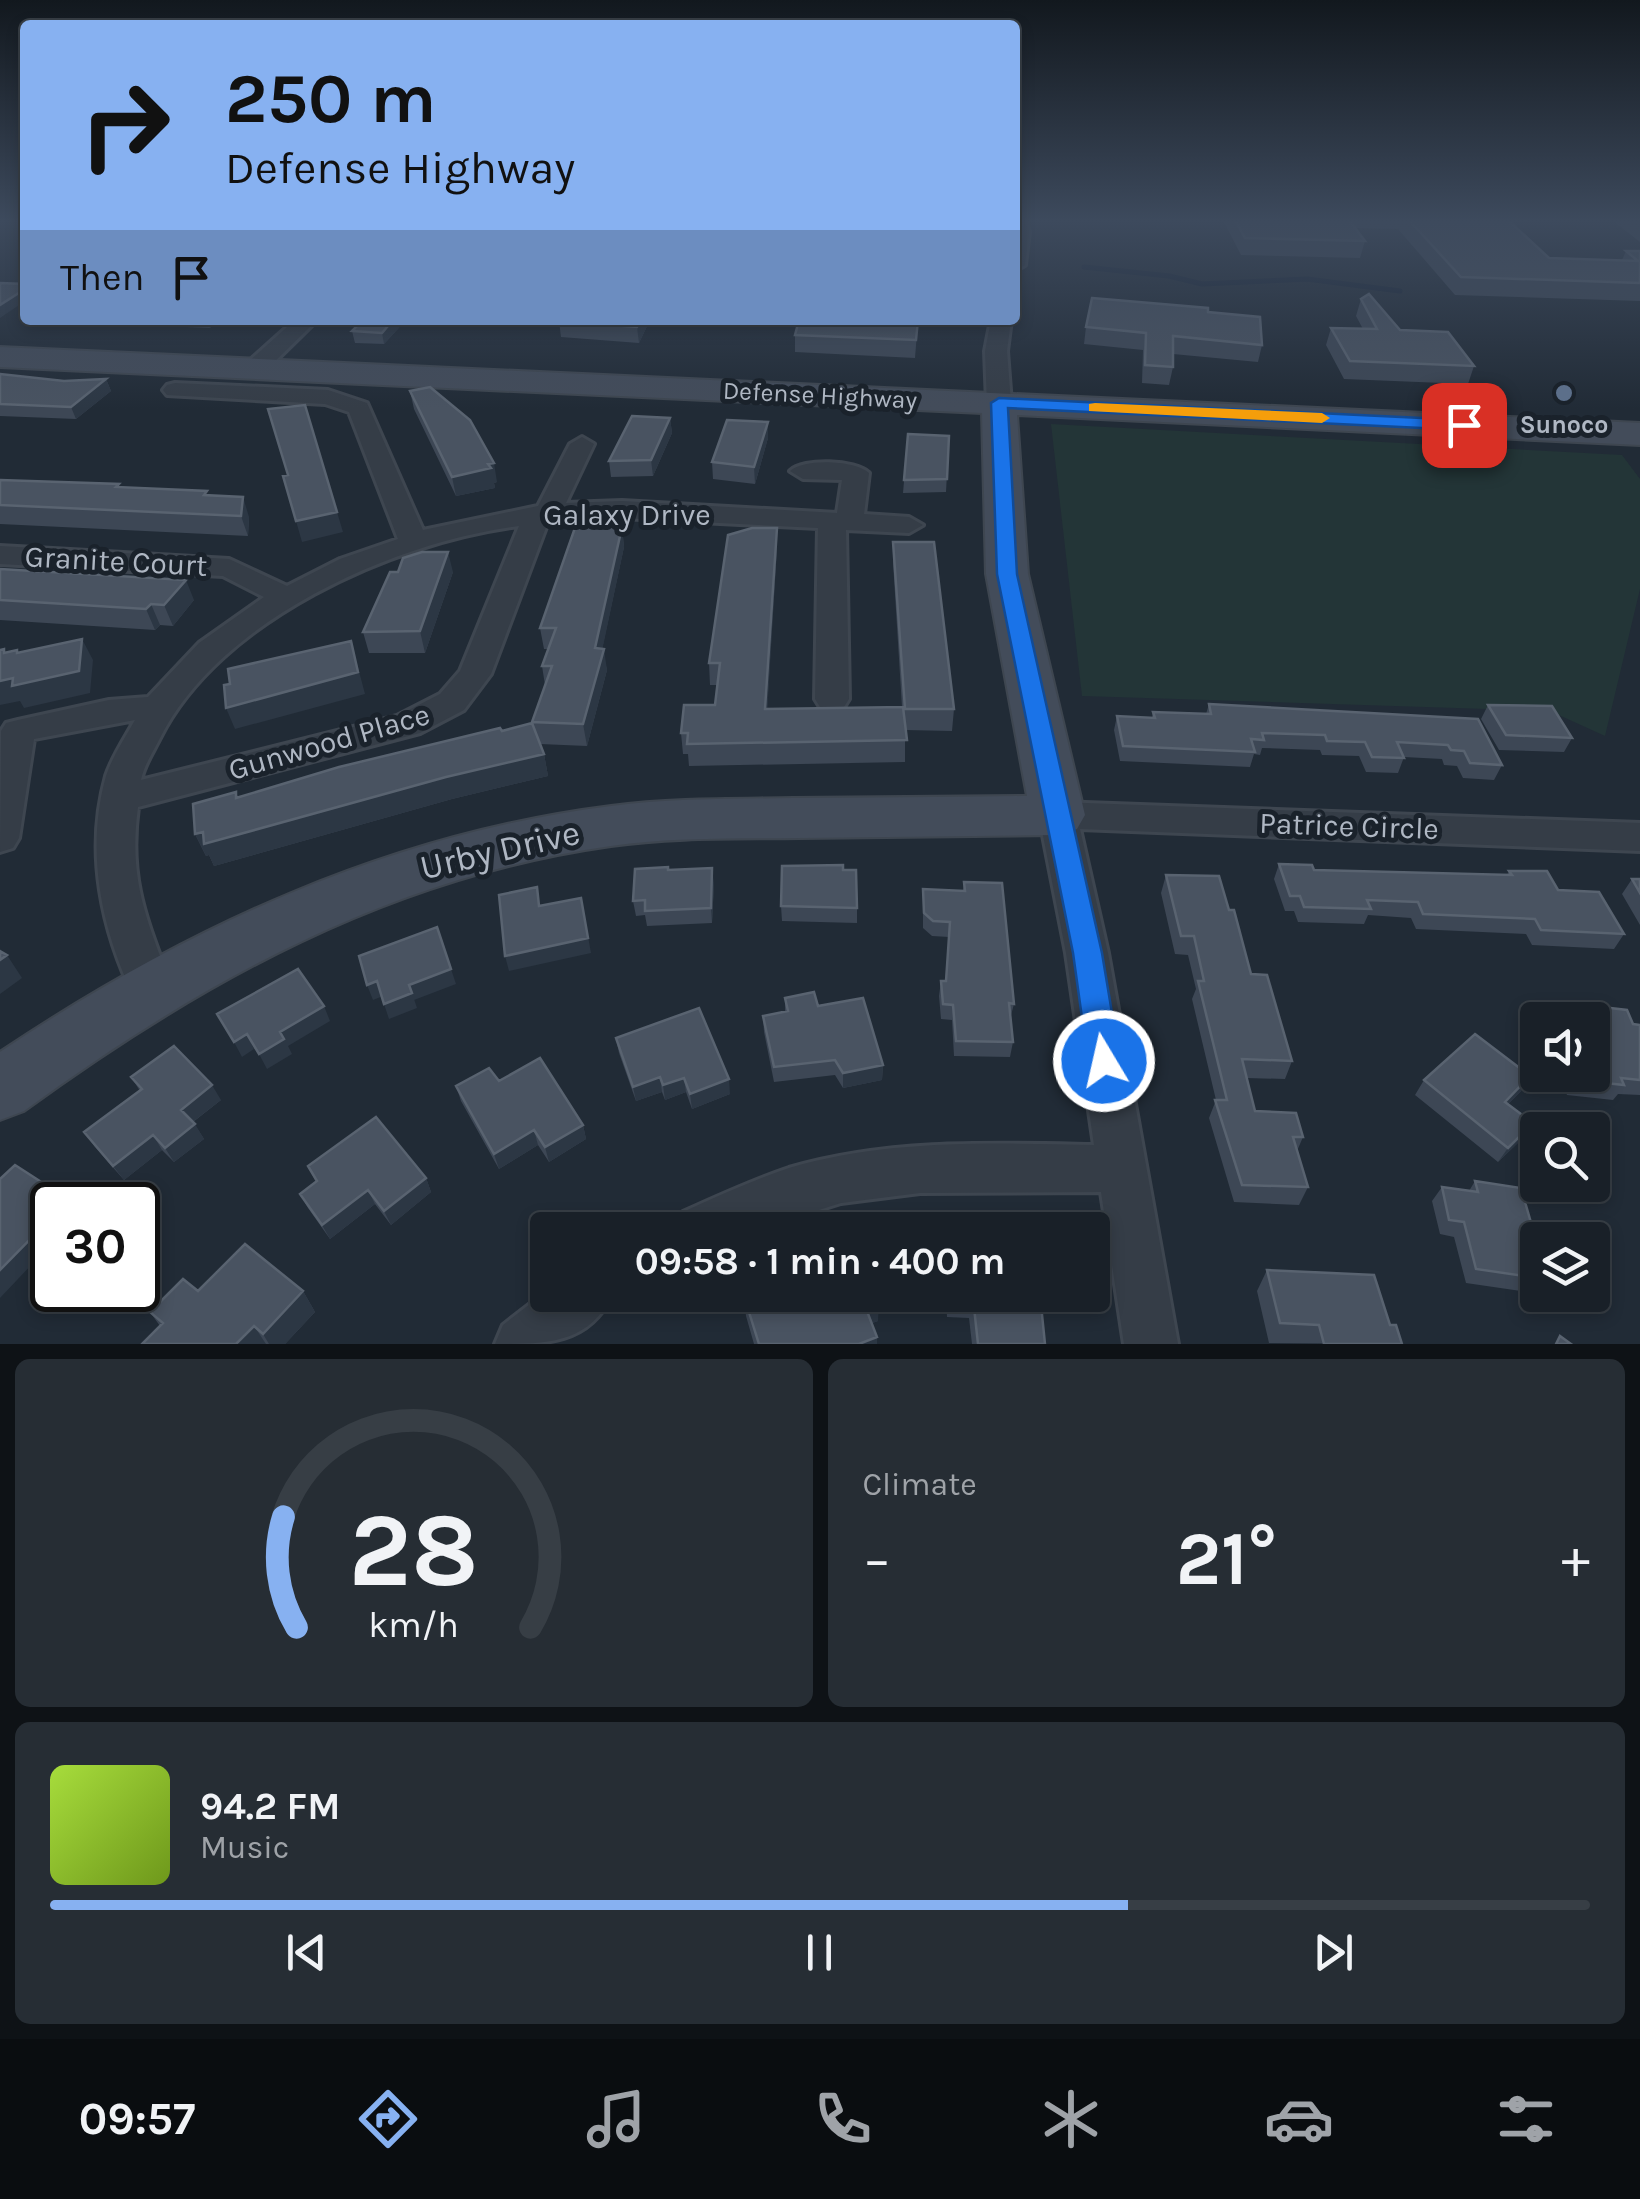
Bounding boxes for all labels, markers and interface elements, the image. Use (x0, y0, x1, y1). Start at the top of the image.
text: 250 m (225, 58, 437, 140)
icon: right (60, 60, 190, 190)
text: Defense Highway (225, 142, 575, 194)
icon: arrive (164, 250, 219, 305)
text: Then (60, 255, 144, 300)
street label: Defense Highway (722, 375, 918, 415)
marker: Sunoco (1553, 382, 1575, 404)
pin (1422, 383, 1507, 468)
icon: arrive (1437, 398, 1492, 453)
place label: Sunoco (1520, 410, 1608, 439)
street label: Galaxy Drive (543, 497, 711, 533)
street label: Granite Court (24, 538, 208, 584)
street label: Gunwood Place (224, 696, 434, 788)
street label: Patrice Circle (1259, 805, 1439, 847)
street label: Urby Drive (416, 812, 584, 888)
map controls (1520, 1002, 1610, 1312)
button: sound (1520, 1002, 1610, 1092)
position arrow (1052, 1009, 1156, 1113)
button: search (1520, 1112, 1610, 1202)
speed limit sign: 30 (30, 1182, 160, 1312)
button: layers (1520, 1222, 1610, 1312)
text: 09:58 · 1 min · 400 m (635, 1239, 1005, 1284)
text: Climate (863, 1466, 977, 1503)
text: 28 (349, 1490, 479, 1611)
text: 21° (1176, 1515, 1277, 1603)
text: − (863, 1527, 891, 1591)
text: + (1561, 1527, 1590, 1591)
text: km/h (368, 1604, 459, 1646)
text: 94.2 FM (200, 1784, 341, 1829)
text: Music (200, 1829, 289, 1866)
icon: previous (279, 1925, 334, 1980)
icon: pause (792, 1925, 847, 1980)
icon: next (1306, 1925, 1361, 1980)
icon: directions (353, 2084, 423, 2154)
icon: music (581, 2084, 651, 2154)
icon: phone (808, 2084, 878, 2154)
icon: climate (1036, 2084, 1106, 2154)
icon: car (1264, 2084, 1334, 2154)
icon: filters (1491, 2084, 1561, 2154)
text: 09:57 (79, 2093, 195, 2145)

